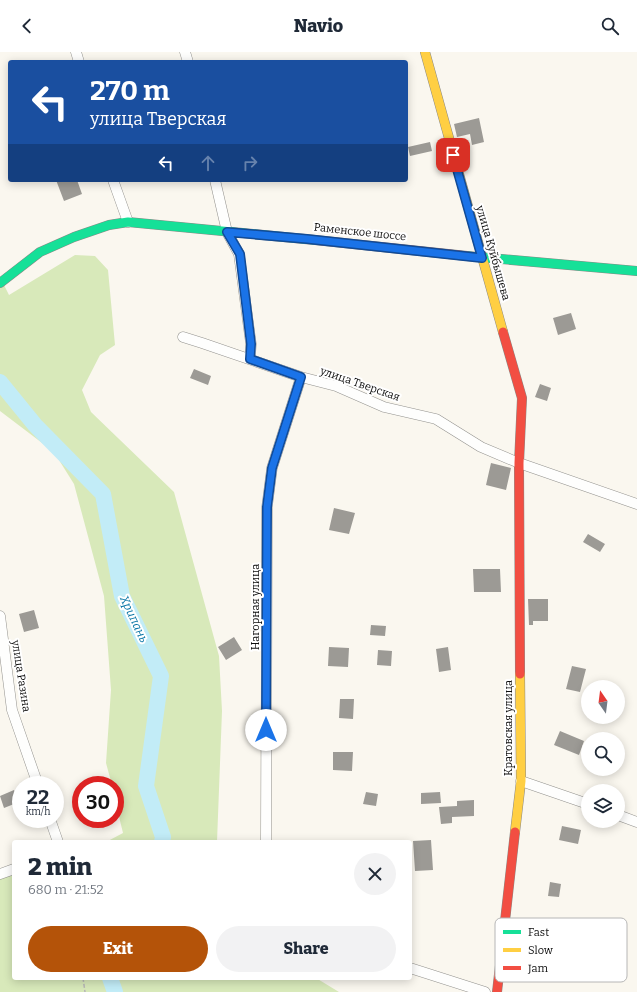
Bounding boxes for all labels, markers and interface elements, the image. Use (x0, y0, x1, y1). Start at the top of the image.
icon: back (16, 15, 38, 37)
text: Navio (294, 15, 343, 37)
icon: search (599, 15, 621, 37)
text: 270 m (90, 74, 170, 107)
icon: left (24, 76, 76, 128)
text: улица Тверская (90, 108, 226, 130)
pin (436, 138, 470, 172)
icon: arrive (442, 144, 464, 166)
icon: left (155, 152, 177, 174)
icon: ahead (197, 152, 219, 174)
icon: right (239, 152, 261, 174)
street label: улица Куйбышева (473, 203, 513, 302)
street label: Раменское шоссе (313, 221, 407, 243)
street label: улица Тверская (318, 364, 402, 404)
street label: Нагорная улица (249, 564, 262, 650)
water label: Хрипань (117, 592, 151, 645)
street label: улица Разина (9, 638, 33, 713)
street label: Кратовская улица (502, 680, 515, 776)
north arrow (581, 680, 625, 724)
map controls (581, 680, 625, 828)
position arrow (245, 709, 287, 751)
button: search (581, 732, 625, 776)
speed limit sign: 30 (72, 776, 124, 828)
button: layers (581, 784, 625, 828)
text: 22 (27, 785, 49, 809)
text: km/h (26, 806, 50, 818)
text: 2 min (28, 853, 92, 881)
button: close (354, 853, 396, 895)
text: 680 m · 21:52 (28, 882, 104, 897)
legend (495, 918, 627, 982)
button: Exit (28, 926, 208, 972)
button: Share (216, 926, 396, 972)
text: Fast (528, 926, 549, 939)
text: Slow (528, 944, 553, 957)
text: Jam (527, 962, 548, 975)

